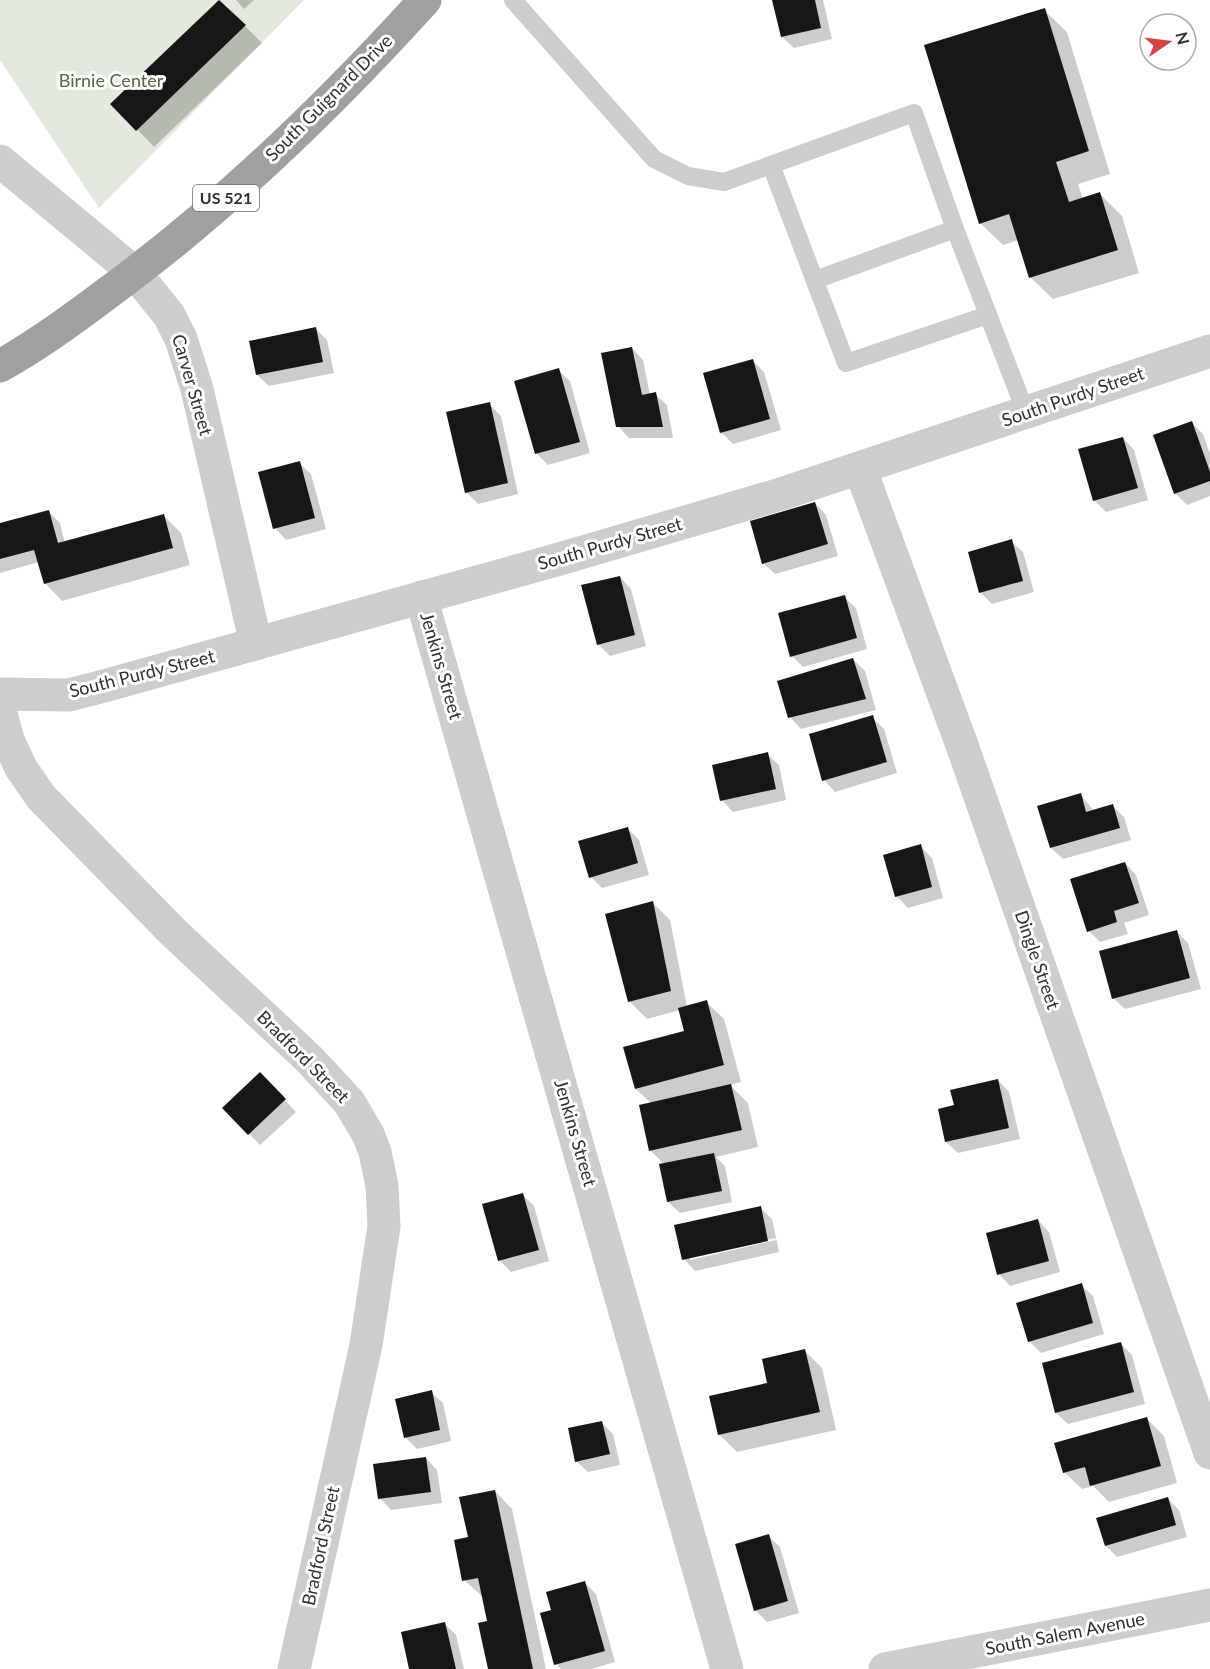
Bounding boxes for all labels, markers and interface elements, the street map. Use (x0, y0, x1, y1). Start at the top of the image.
north arrow (1138, 12, 1198, 72)
street label: South Guignard Drive (260, 29, 396, 165)
text: N (1172, 30, 1194, 47)
park label: Birnie Center (59, 69, 164, 91)
road number: US 521 (193, 185, 259, 211)
street label: Carver Street (168, 332, 218, 438)
street label: South Purdy Street (999, 361, 1147, 431)
street label: South Purdy Street (535, 512, 685, 574)
street label: Jenkins Street (416, 610, 468, 722)
street label: South Purdy Street (67, 644, 217, 702)
street label: Dingle Street (1011, 907, 1065, 1012)
street label: Bradford Street (253, 1006, 355, 1107)
street label: Jenkins Street (550, 1077, 602, 1189)
street label: Bradford Street (297, 1484, 344, 1607)
street label: South Salem Avenue (983, 1607, 1146, 1659)

